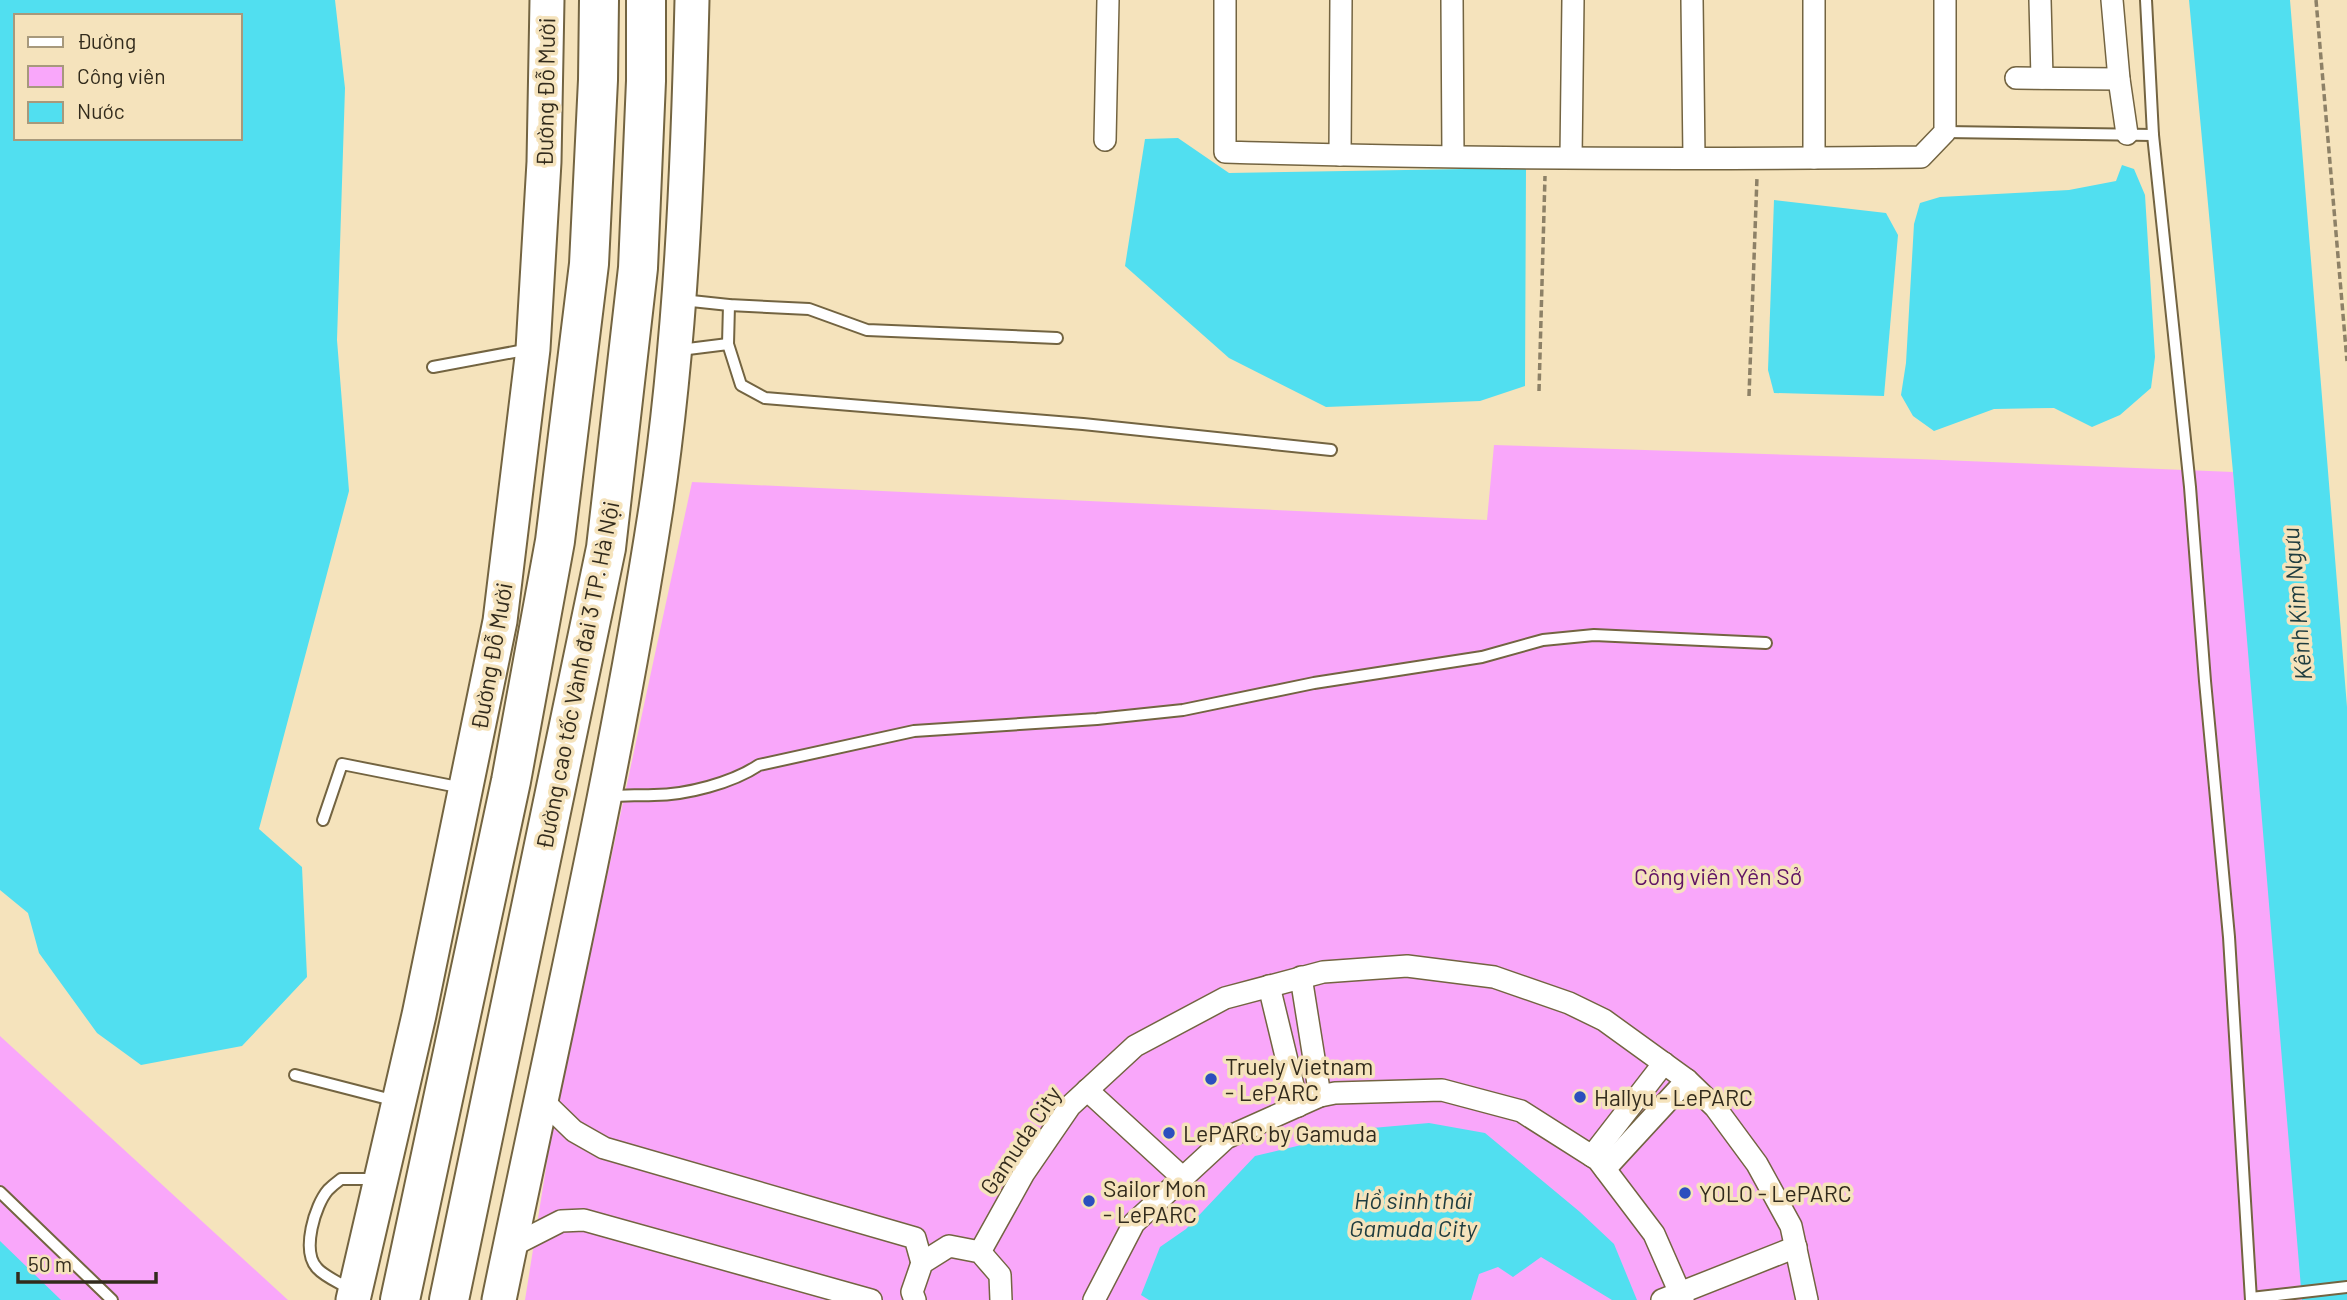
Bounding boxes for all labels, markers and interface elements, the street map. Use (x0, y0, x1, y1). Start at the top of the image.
legend (14, 14, 242, 140)
street label: Đường Đỗ Mười (530, 17, 560, 167)
text: Đường (77, 28, 136, 53)
text: Công viên (77, 63, 166, 88)
text: Nước (77, 98, 125, 123)
street label: Đường cao tốc Vành đai 3 TP. Hà Nội (529, 499, 625, 851)
water label: Kênh Kim Ngưu (2275, 526, 2317, 682)
street label: Đường Đỗ Mười (464, 580, 518, 732)
park label: Công viên Yên Sở (1634, 862, 1802, 890)
place label: Truely Vietnam - LePARC (1225, 1052, 1373, 1106)
marker: Truely Vietnam - LePARC (1203, 1071, 1219, 1087)
street label: Gamuda City (974, 1080, 1067, 1200)
place label: Hallyu - LePARC (1594, 1083, 1753, 1111)
marker: Hallyu - LePARC (1572, 1089, 1588, 1105)
place label: LePARC by Gamuda (1183, 1119, 1377, 1147)
marker: LePARC by Gamuda (1161, 1125, 1177, 1141)
place label: Sailor Mon - LePARC (1103, 1174, 1206, 1228)
place label: YOLO - LePARC (1699, 1179, 1852, 1207)
water label: Hồ sinh thái Gamuda City (1349, 1185, 1478, 1242)
marker: YOLO - LePARC (1677, 1185, 1693, 1201)
marker: Sailor Mon - LePARC (1081, 1193, 1097, 1209)
scale bar (18, 1240, 156, 1284)
text: 50 m (28, 1251, 72, 1276)

